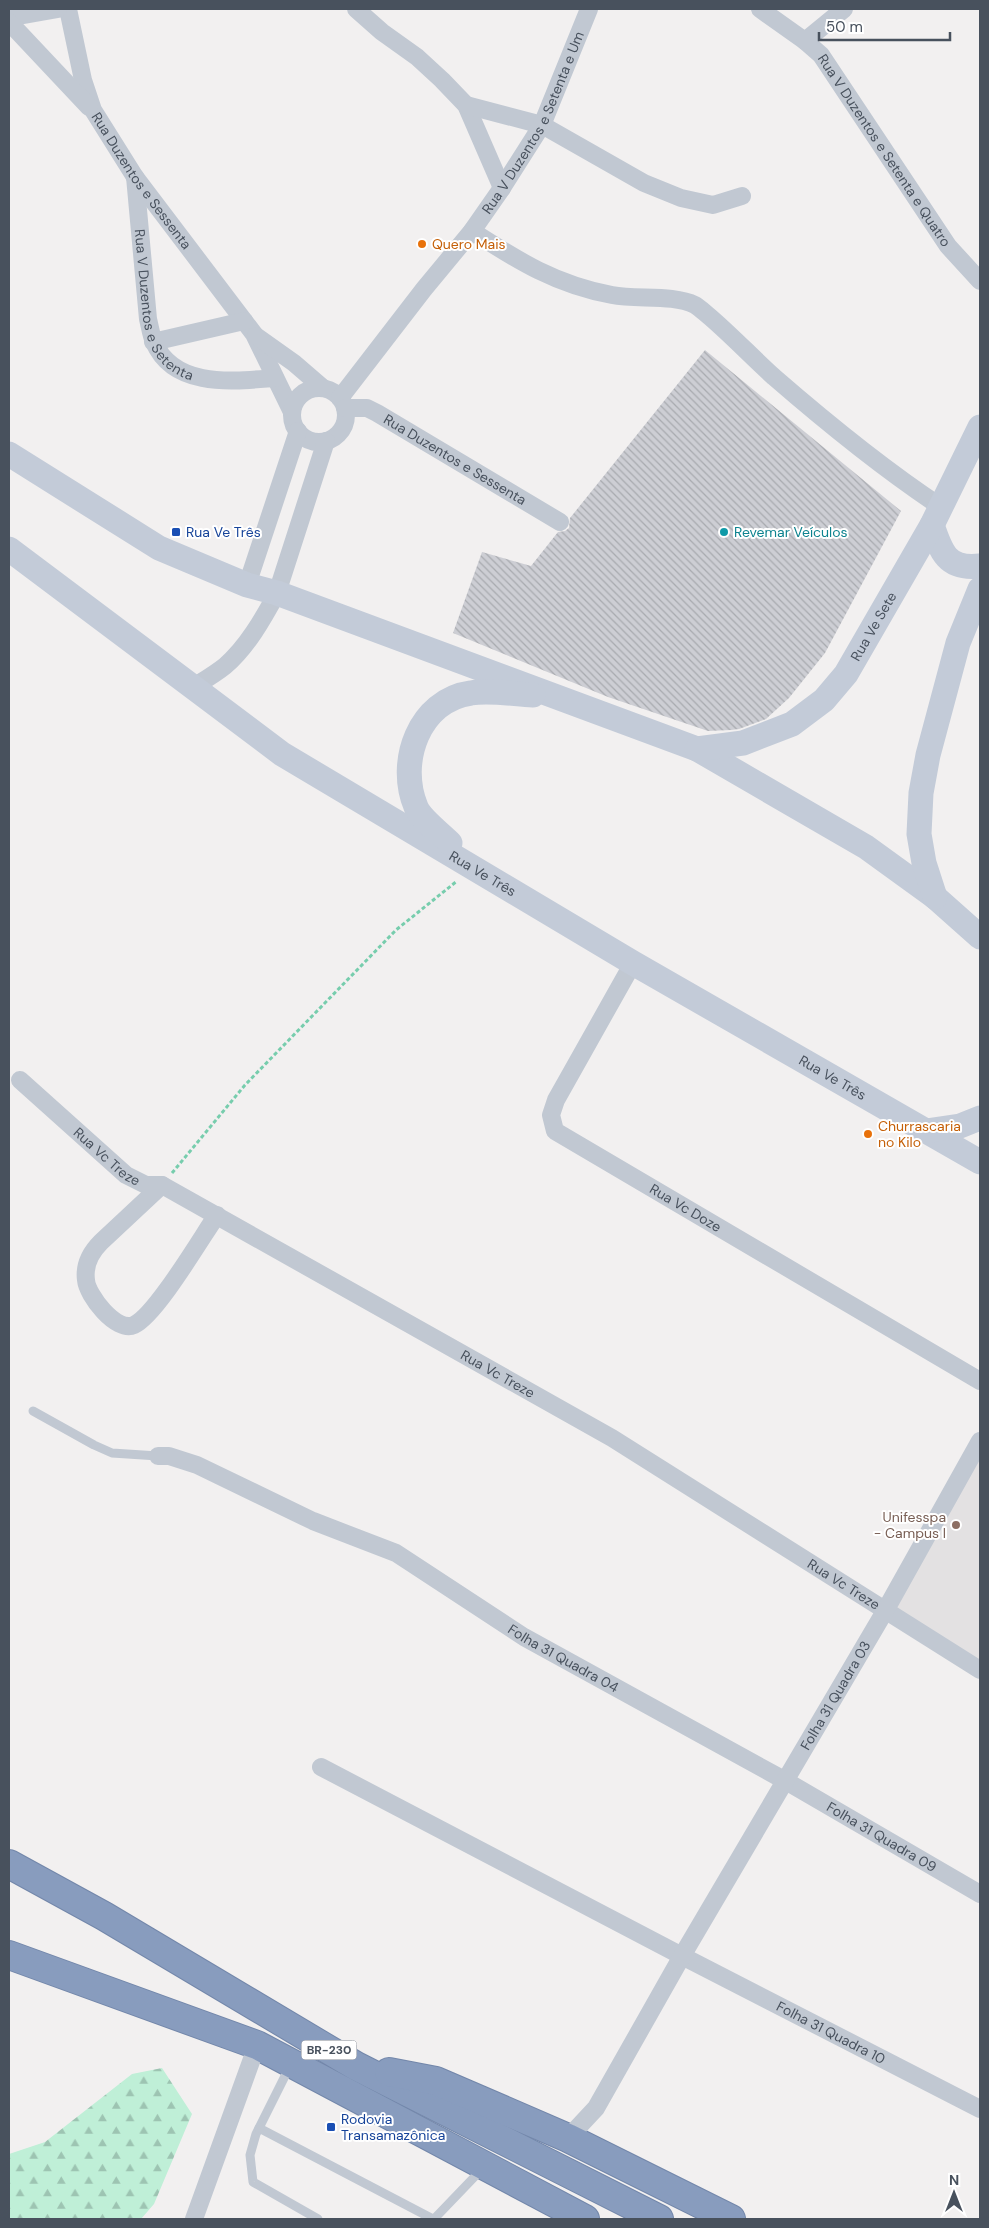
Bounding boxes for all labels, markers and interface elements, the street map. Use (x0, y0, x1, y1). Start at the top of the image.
scale bar (819, 10, 950, 42)
text: 50 m (826, 17, 863, 37)
street label: Rua V Duzentos e Setenta e Um (478, 29, 588, 217)
street label: Rua V Duzentos e Setenta e Quatro (814, 51, 955, 250)
street label: Rua Duzentos e Sessenta (88, 109, 196, 253)
street label: Rua V Duzentos e Setenta (131, 228, 196, 384)
place label: Quero Mais (432, 235, 506, 253)
marker: Quero Mais (416, 238, 428, 250)
street label: Rua Duzentos e Sessenta (380, 410, 530, 509)
place label: Rua Ve Três (186, 523, 261, 541)
place label: Revemar Veículos (734, 523, 848, 541)
marker: Rua Ve Três (170, 526, 182, 538)
marker: Revemar Veículos (718, 526, 730, 538)
street label: Rua Ve Sete (846, 588, 901, 664)
street label: Rua Ve Três (446, 847, 519, 900)
street label: Rua Ve Três (796, 1051, 870, 1104)
place label: Churrascaria no Kilo (878, 1117, 961, 1151)
street label: Rua Vc Treze (70, 1123, 143, 1190)
marker: Churrascaria no Kilo (862, 1128, 874, 1140)
street label: Rua Vc Doze (646, 1180, 725, 1236)
street label: Rua Vc Treze (458, 1346, 538, 1402)
place label: Unifesspa - Campus I (874, 1508, 946, 1542)
marker: Unifesspa - Campus I (950, 1519, 962, 1531)
street label: Rua Vc Treze (804, 1555, 883, 1614)
street label: Folha 31 Quadra 04 (505, 1620, 622, 1697)
street label: Folha 31 Quadra 03 (796, 1637, 874, 1753)
street label: Folha 31 Quadra 09 (823, 1798, 940, 1876)
street label: Folha 31 Quadra 10 (774, 1997, 889, 2068)
road number: BR-230 (302, 2040, 356, 2060)
place label: Rodovia Transamazônica (341, 2110, 445, 2144)
marker: Rodovia Transamazônica (325, 2121, 337, 2133)
north arrow (929, 2168, 979, 2218)
text: N (949, 2171, 959, 2189)

